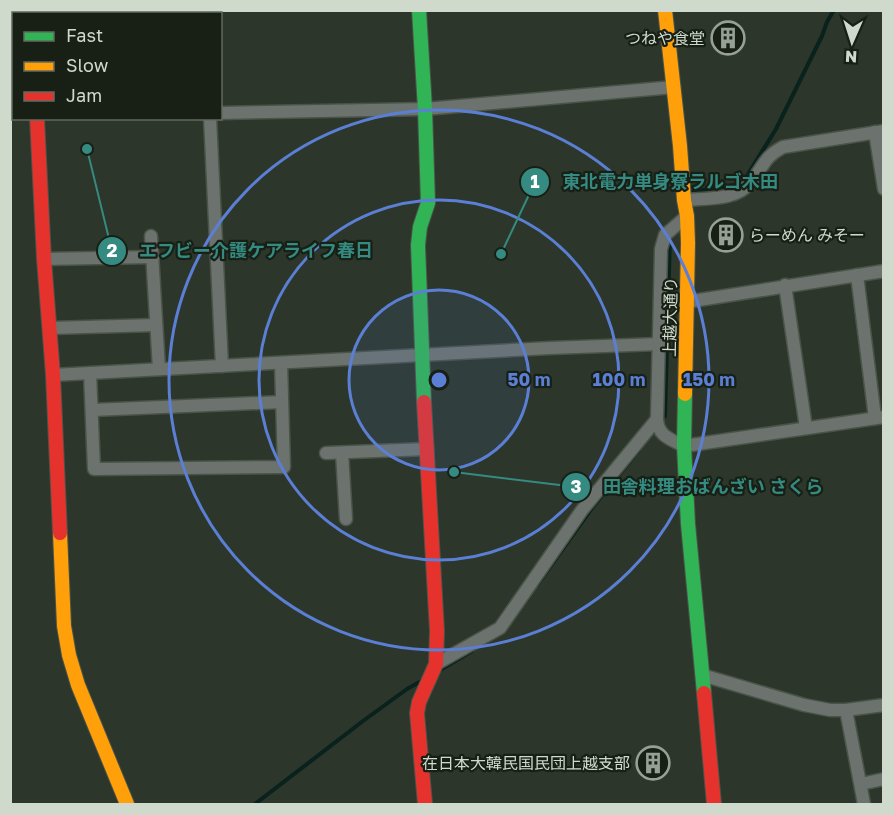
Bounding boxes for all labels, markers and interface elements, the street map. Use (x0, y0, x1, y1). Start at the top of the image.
legend (12, 12, 222, 120)
north arrow (822, 12, 882, 72)
building icon: つねや食堂 (710, 20, 746, 56)
text: Fast (66, 24, 103, 46)
place label: つねや食堂 (625, 28, 705, 48)
text: N (845, 47, 858, 67)
text: Slow (66, 54, 109, 76)
text: Jam (66, 84, 102, 106)
callout: 東北電力単身寮ラルゴ木田 (520, 164, 790, 200)
text: 1 (530, 170, 540, 192)
text: 東北電力単身寮ラルゴ木田 (562, 170, 778, 192)
building icon: らーめん みそー (708, 217, 744, 253)
place label: らーめん みそー (749, 225, 865, 245)
callout: エフビー介護ケアライフ春日 (97, 233, 385, 269)
text: 2 (107, 239, 118, 261)
text: エフビー介護ケアライフ春日 (139, 239, 373, 261)
street label: 上越大通り (659, 277, 681, 357)
text: 50 m (508, 368, 550, 390)
text: 100 m (593, 368, 645, 390)
text: 150 m (683, 368, 735, 390)
centre of rings (429, 370, 449, 390)
callout: 田舎料理おばんざい さくら (561, 469, 835, 505)
text: 3 (571, 475, 582, 497)
text: 田舎料理おばんざい さくら (603, 475, 823, 497)
building icon: 在日本大韓民国民団上越支部 (635, 745, 671, 781)
place label: 在日本大韓民国民団上越支部 (422, 753, 630, 773)

